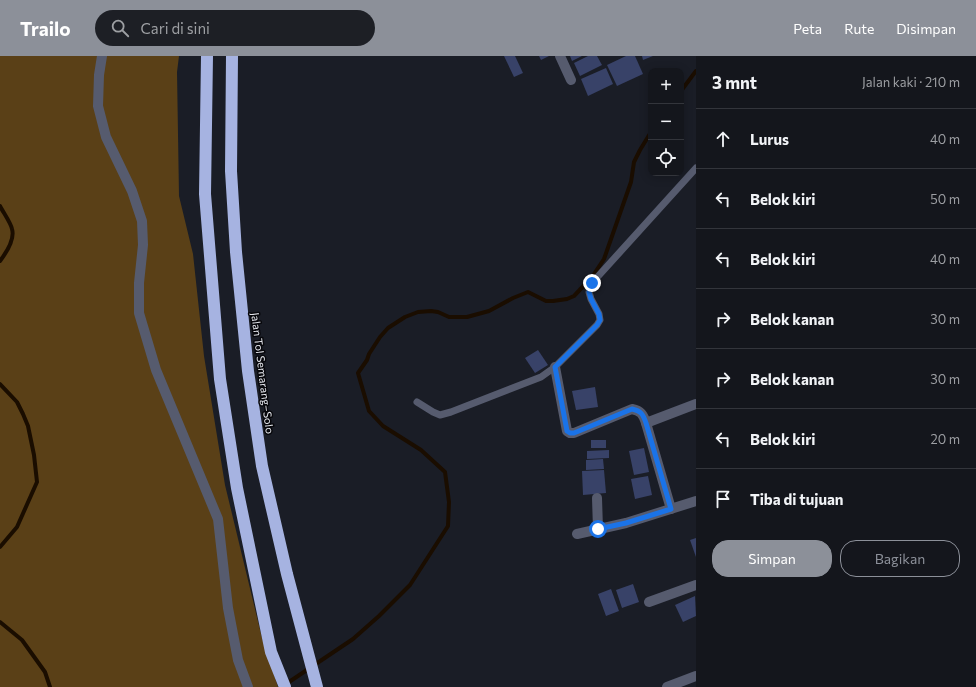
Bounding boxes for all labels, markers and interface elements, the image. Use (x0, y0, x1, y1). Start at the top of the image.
search box (95, 10, 375, 46)
text: Trailo (20, 17, 71, 40)
icon: search (109, 17, 131, 39)
text: Cari di sini (141, 19, 210, 37)
text: Peta (793, 20, 822, 37)
text: Rute (844, 20, 874, 37)
text: Disimpan (896, 20, 956, 37)
map controls (648, 68, 684, 176)
button: + (648, 68, 684, 104)
text: 3 mnt (712, 72, 757, 93)
text: Jalan kaki · 210 m (862, 74, 960, 90)
button: − (648, 104, 684, 140)
icon: ahead (712, 128, 734, 150)
text: Lurus (750, 130, 789, 148)
text: 40 m (930, 131, 960, 147)
button: locate (648, 140, 684, 176)
icon: left (712, 188, 734, 210)
text: Belok kiri (750, 190, 816, 208)
text: 50 m (930, 191, 960, 207)
icon: left (712, 248, 734, 270)
text: Belok kiri (750, 250, 816, 268)
text: 40 m (930, 251, 960, 267)
route end (583, 274, 601, 292)
icon: right (712, 308, 734, 330)
text: Belok kanan (750, 310, 834, 328)
text: 30 m (930, 311, 960, 327)
street label: Jalan Tol Semarang–Solo (248, 312, 277, 435)
icon: right (712, 368, 734, 390)
text: Belok kanan (750, 370, 834, 388)
text: 30 m (930, 371, 960, 387)
icon: left (712, 428, 734, 450)
text: Belok kiri (750, 430, 816, 448)
text: 20 m (931, 431, 960, 447)
icon: arrive (712, 488, 734, 510)
text: Tiba di tujuan (750, 490, 844, 508)
route start (589, 520, 607, 538)
button: Simpan (712, 540, 832, 577)
button: Bagikan (840, 540, 960, 577)

